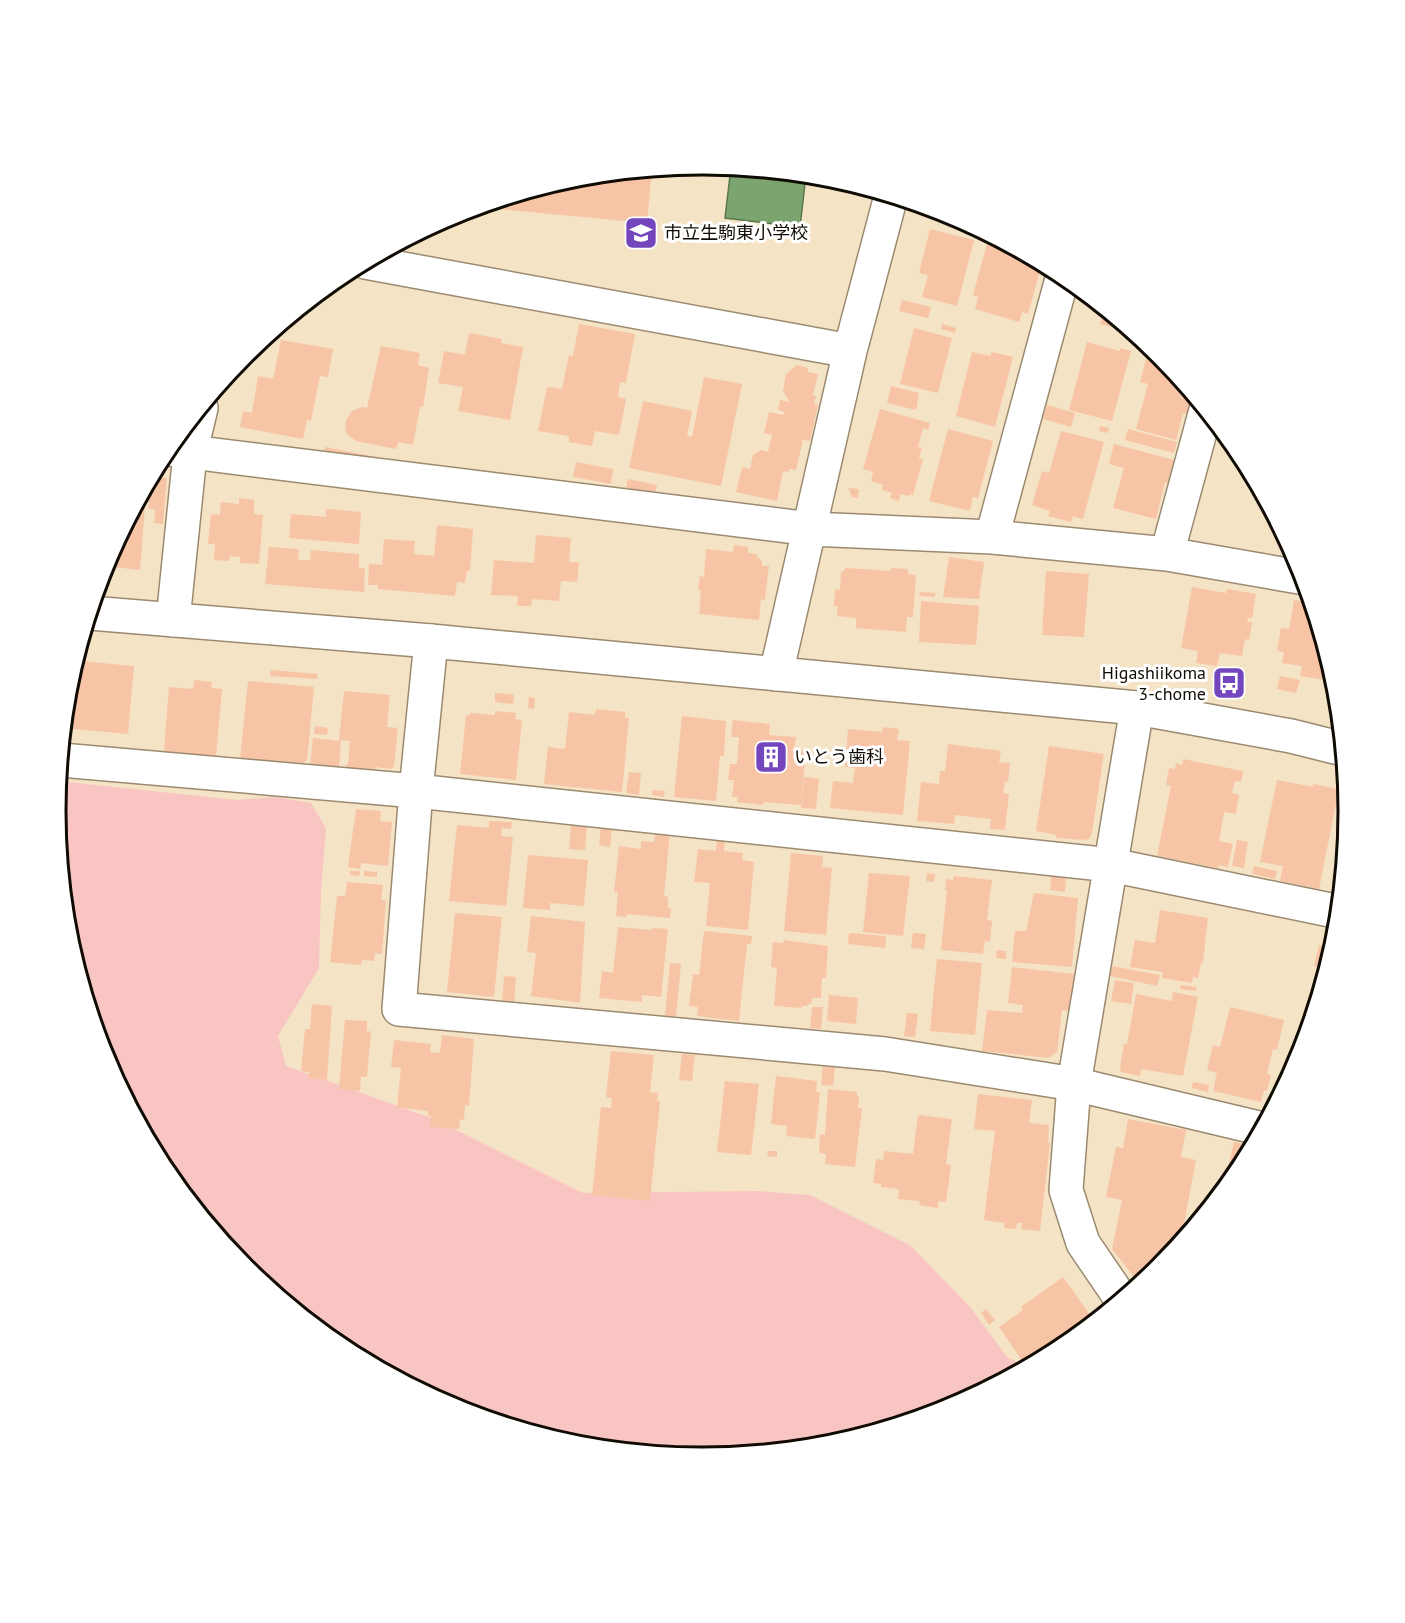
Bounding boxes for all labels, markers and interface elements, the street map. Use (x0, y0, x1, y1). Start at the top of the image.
school or university icon: 市立生駒東小学校 (623, 215, 659, 251)
place label: 市立生駒東小学校 (664, 221, 808, 244)
place label: Higashiikoma 3-chome (1102, 661, 1206, 705)
bus stop icon: Higashiikoma 3-chome (1211, 665, 1247, 701)
building icon: いとう歯科 (753, 739, 789, 775)
place label: いとう歯科 (794, 745, 884, 768)

